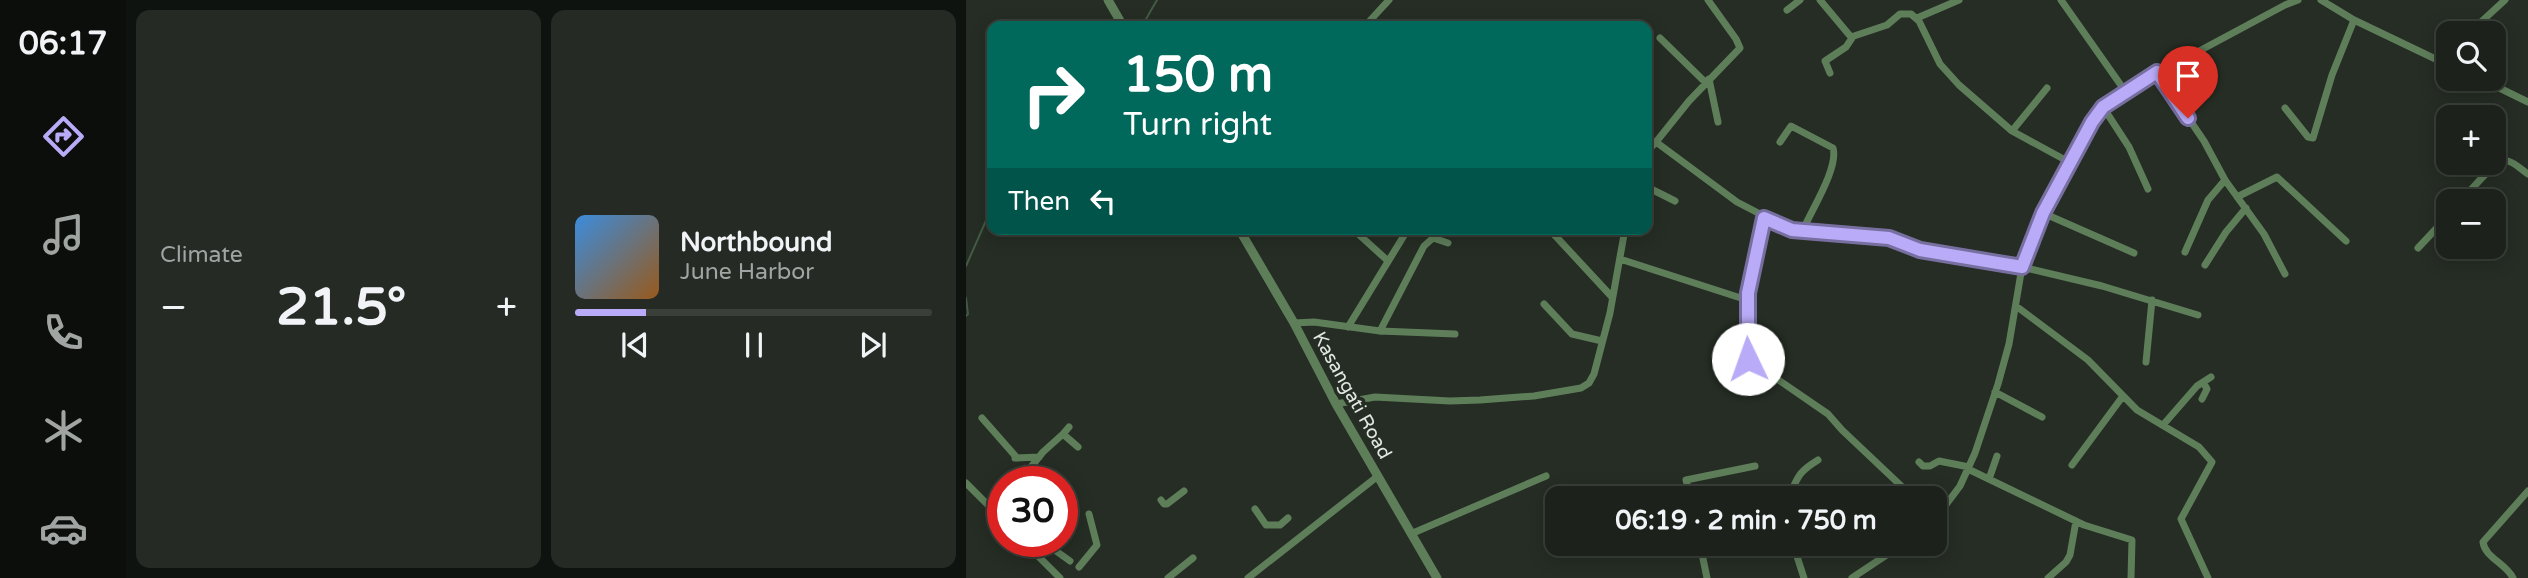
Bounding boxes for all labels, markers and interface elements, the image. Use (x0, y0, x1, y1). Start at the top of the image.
map controls (2436, 21, 2506, 259)
button: search (2436, 21, 2506, 91)
text: 06:17 (19, 25, 107, 63)
text: 150 m (1123, 46, 1273, 105)
pin (2158, 46, 2218, 118)
icon: right (1008, 49, 1099, 140)
icon: arrive (2169, 57, 2207, 95)
button: + (2436, 105, 2506, 175)
text: Turn right (1123, 106, 1272, 144)
icon: directions (39, 112, 88, 161)
icon: left (1084, 182, 1122, 220)
text: Then (1008, 186, 1070, 217)
button: − (2436, 189, 2506, 259)
icon: music (39, 210, 88, 259)
text: Northbound (680, 227, 832, 258)
text: Climate (160, 241, 243, 269)
text: June Harbor (680, 258, 814, 286)
text: 21.5° (276, 276, 406, 339)
text: − (160, 285, 187, 331)
text: + (496, 285, 517, 331)
icon: phone (39, 308, 88, 357)
position arrow (1711, 322, 1785, 396)
icon: previous (616, 326, 654, 364)
icon: pause (735, 326, 773, 364)
icon: next (854, 326, 892, 364)
street label: Kasangati Road (1308, 328, 1396, 463)
icon: climate (39, 406, 88, 455)
speed limit sign: 30 (987, 466, 1078, 557)
icon: car (39, 504, 88, 553)
text: 06:19 · 2 min · 750 m (1615, 505, 1877, 536)

